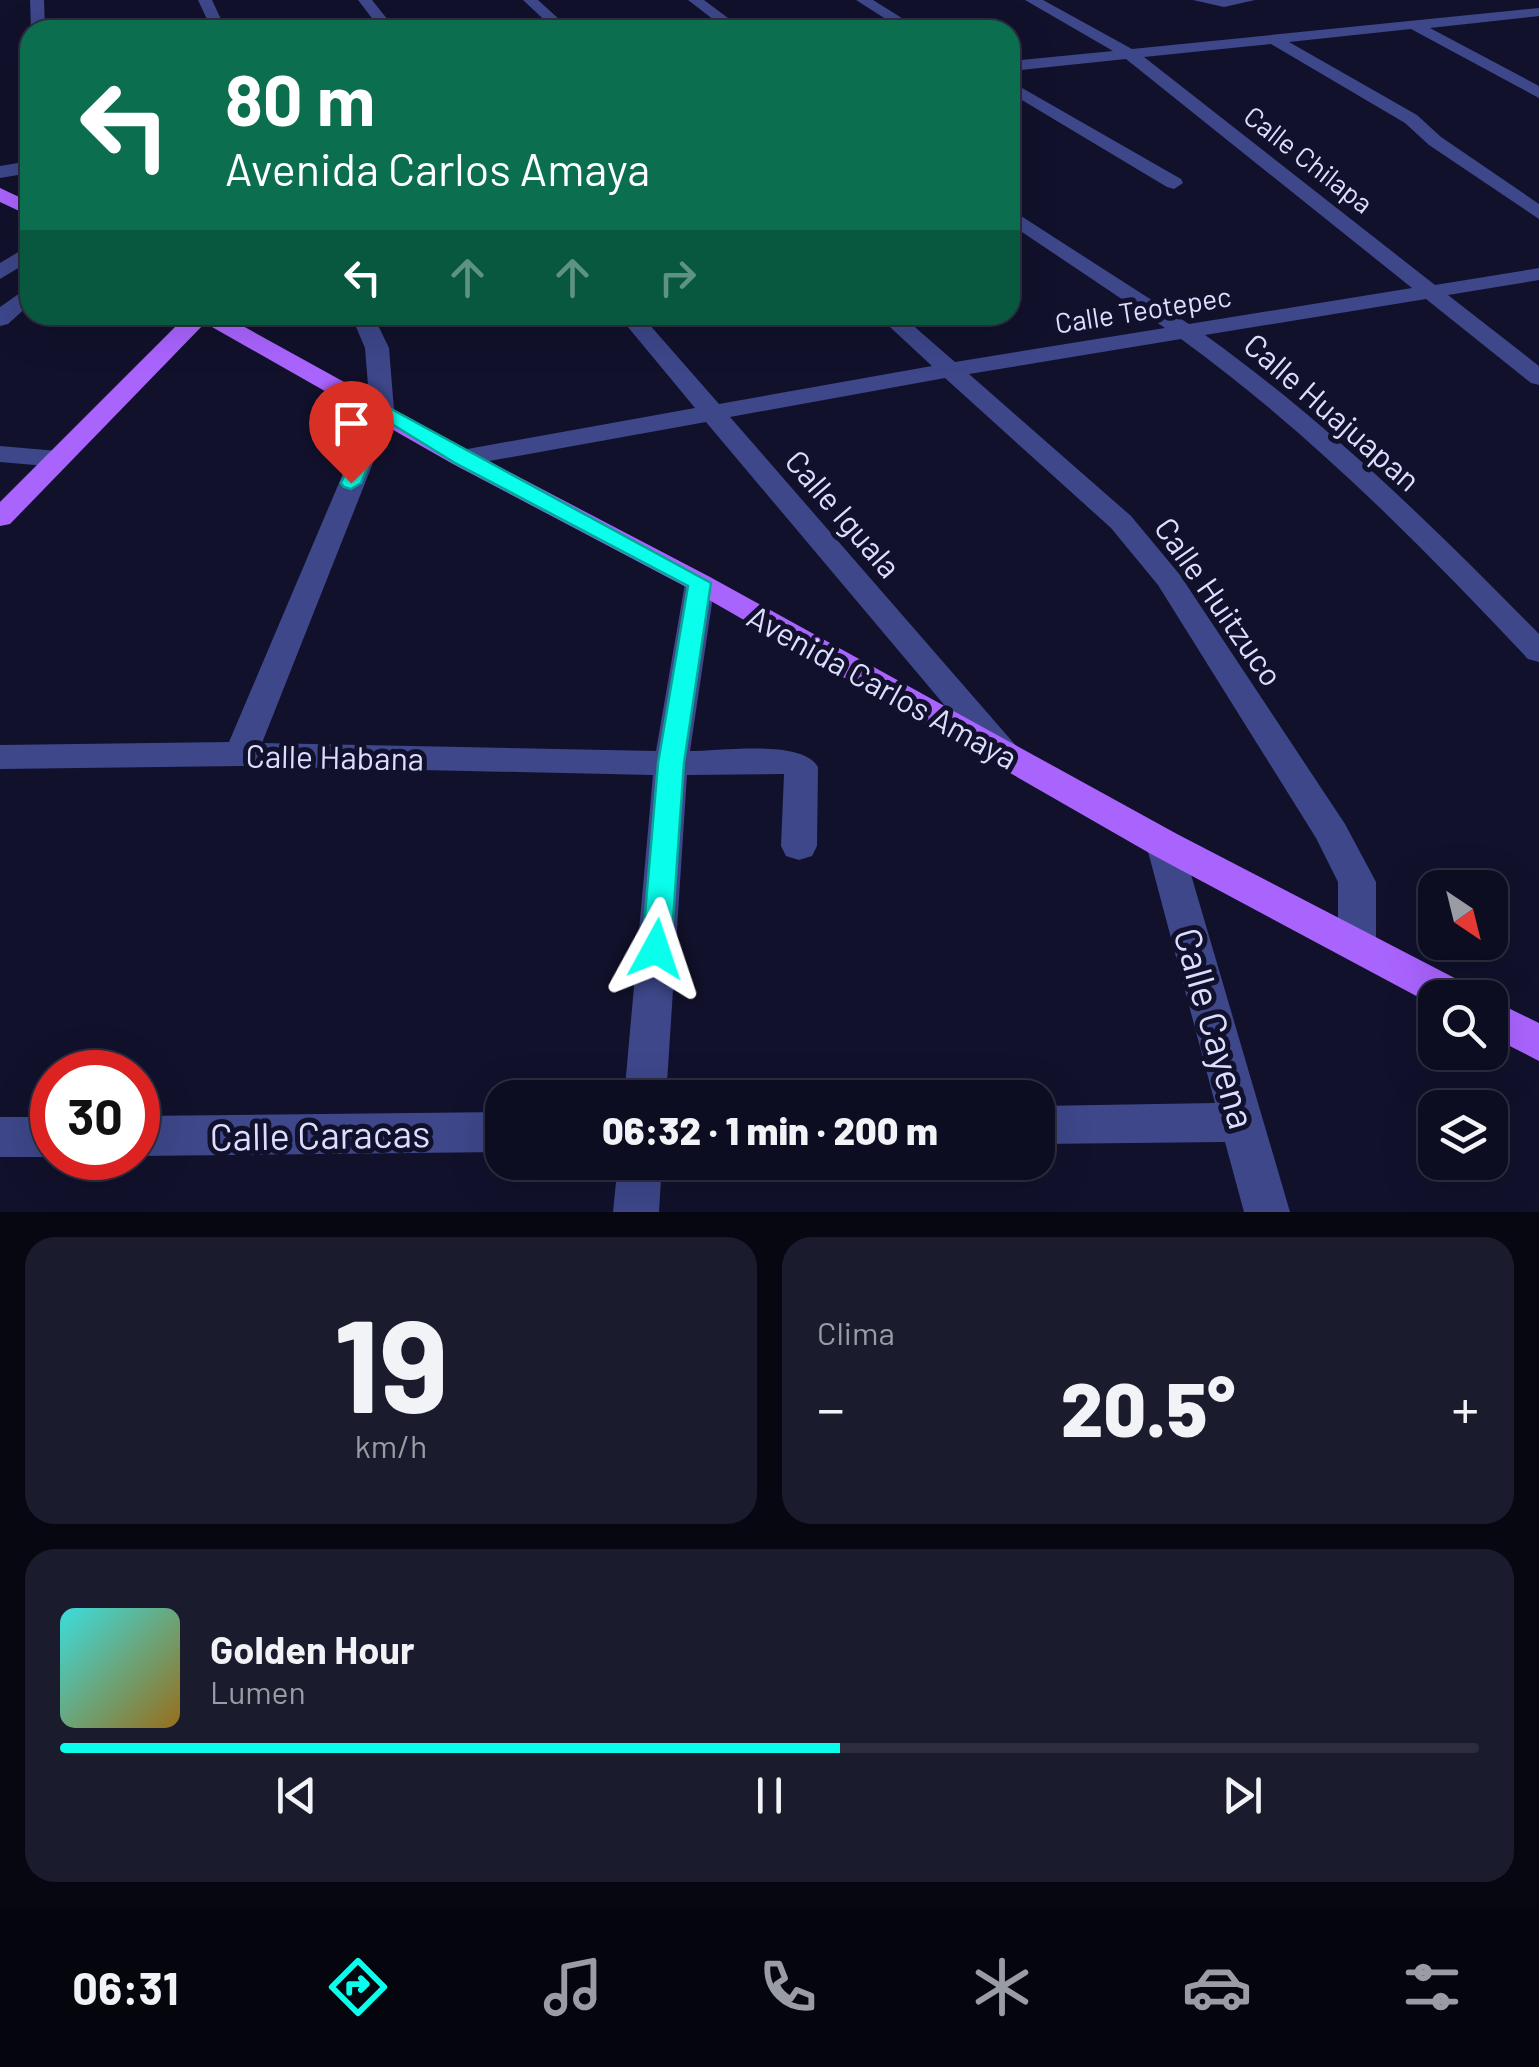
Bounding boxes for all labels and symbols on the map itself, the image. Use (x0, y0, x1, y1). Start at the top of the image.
street label: Calle Chilapa (1238, 98, 1380, 220)
street label: Calle Teotepec (1052, 278, 1234, 340)
street label: Calle Huajuapan (1237, 324, 1429, 498)
pin (309, 381, 394, 484)
street label: Calle Iguala (778, 442, 910, 584)
street label: Calle Huitzuco (1148, 509, 1292, 693)
street label: Avenida Carlos Amaya (742, 596, 1024, 776)
street label: Calle Habana (245, 735, 425, 777)
north arrow (1418, 870, 1508, 960)
position arrow (604, 897, 708, 1001)
street label: Calle Cayena (1165, 922, 1267, 1134)
speed limit sign: 30 (30, 1050, 160, 1180)
street label: Calle Caracas (209, 1109, 431, 1159)

